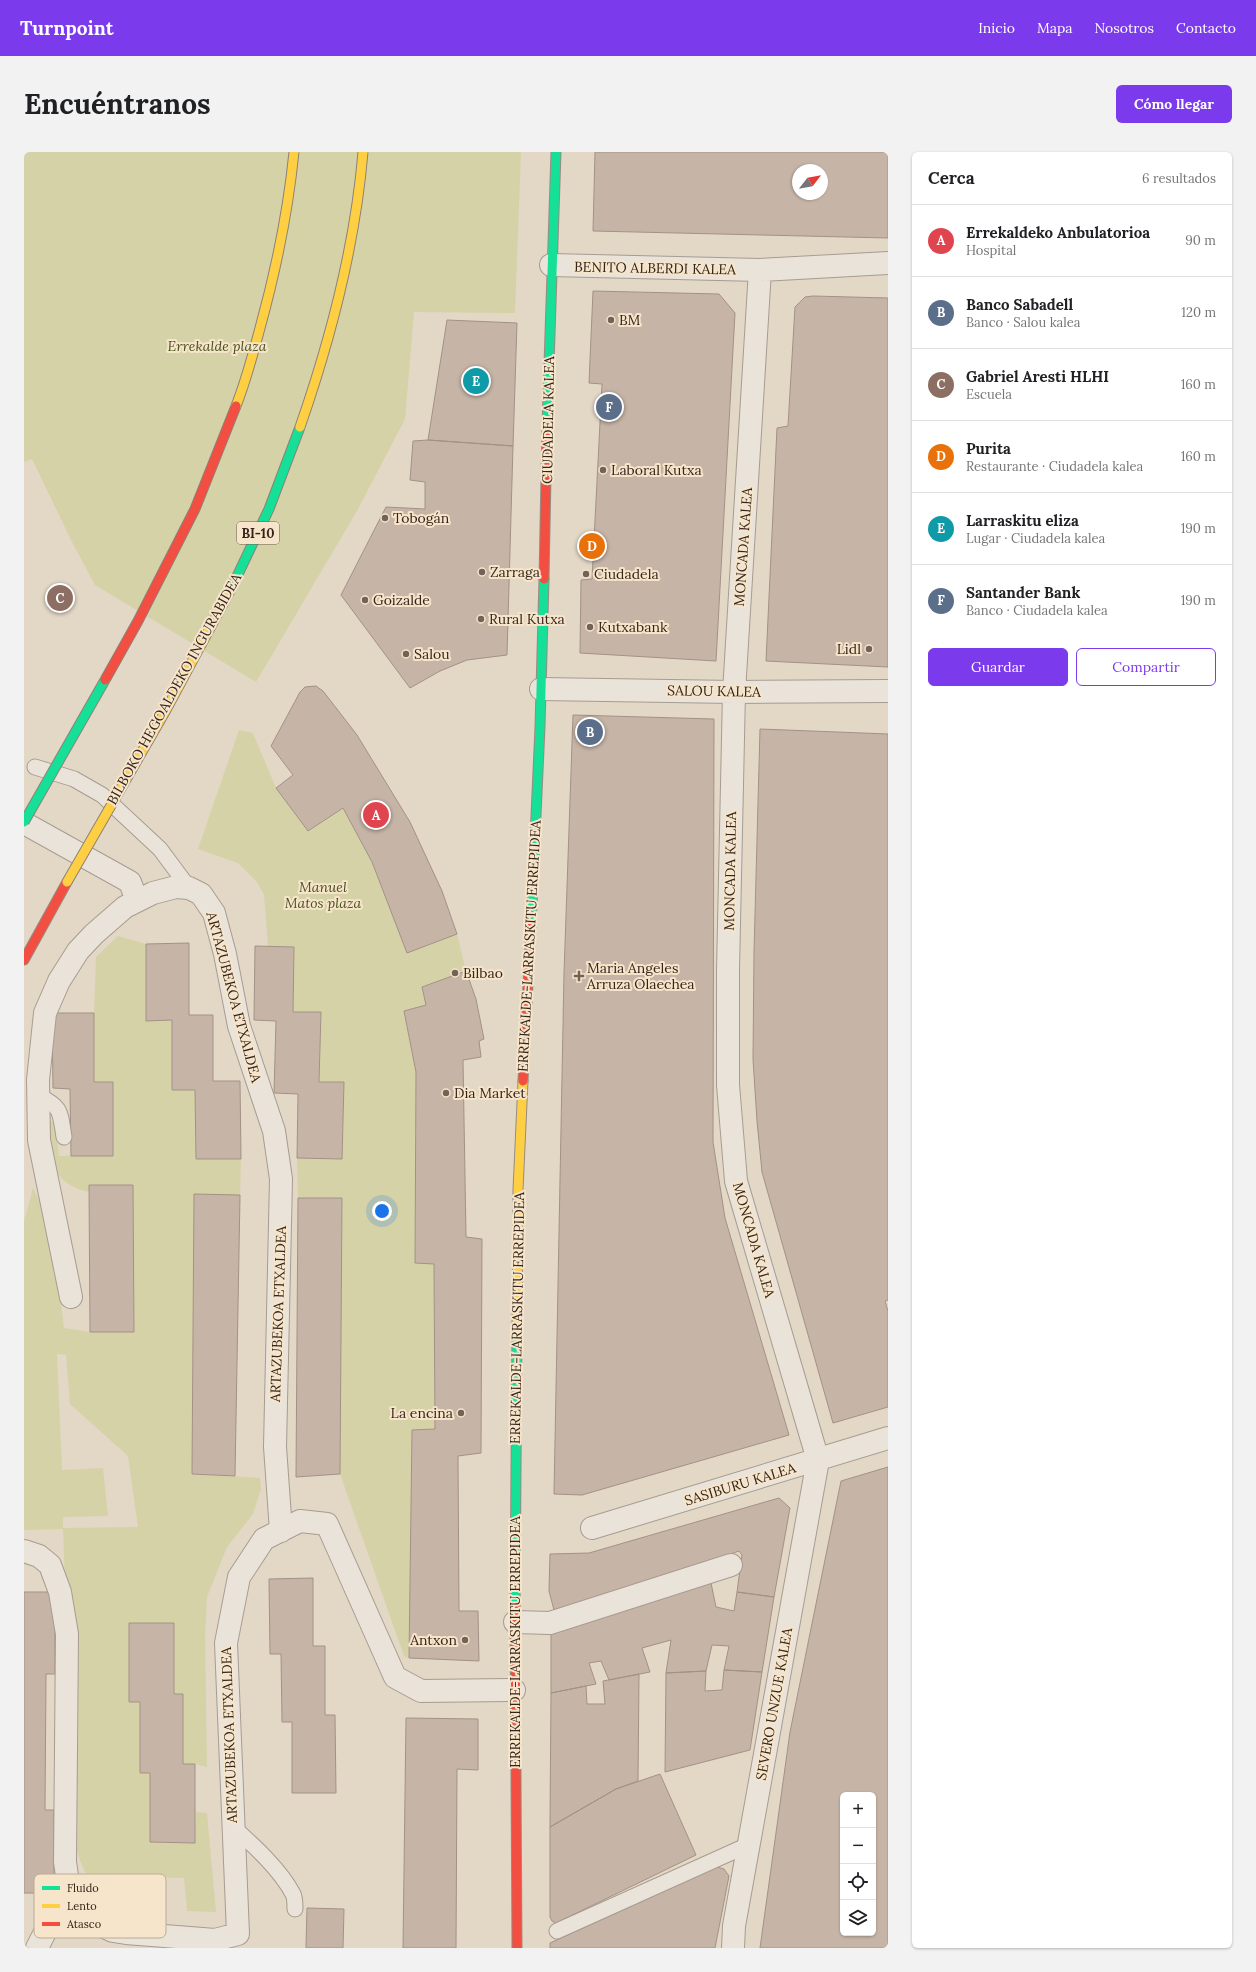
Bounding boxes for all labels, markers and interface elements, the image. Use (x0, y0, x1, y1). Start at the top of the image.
text: Turnpoint (20, 16, 114, 40)
text: Inicio (978, 19, 1015, 37)
text: Mapa (1037, 19, 1073, 37)
text: Nosotros (1095, 19, 1154, 37)
text: Contacto (1176, 19, 1236, 37)
button: Cómo llegar (1116, 85, 1232, 123)
text: Encuéntranos (24, 86, 211, 122)
north arrow (792, 164, 828, 200)
text: Cerca (928, 167, 975, 189)
text: 6 resultados (1142, 170, 1216, 187)
text: Errekaldeko Anbulatorioa (966, 223, 1150, 242)
text: A (937, 232, 945, 249)
text: 90 m (1185, 232, 1216, 249)
text: Hospital (966, 242, 1016, 259)
street label: BENITO ALBERDI KALEA (574, 258, 736, 278)
text: Banco Sabadell (966, 295, 1073, 314)
text: B (937, 304, 945, 321)
text: 120 m (1181, 304, 1216, 321)
place label: BM (619, 311, 641, 329)
text: Banco · Salou kalea (966, 314, 1081, 331)
marker: BM (606, 315, 616, 325)
park label: Errekalde plaza (168, 337, 267, 355)
street label: CIUDADELA KALEA (538, 356, 558, 484)
pin: E (463, 366, 489, 396)
text: Gabriel Aresti HLHI (966, 367, 1109, 386)
text: C (937, 376, 945, 393)
text: 160 m (1181, 376, 1216, 393)
text: Escuela (966, 386, 1012, 403)
pin: F (596, 392, 622, 422)
text: Purita (966, 439, 1011, 458)
text: D (936, 448, 946, 465)
text: 160 m (1181, 448, 1216, 465)
text: Restaurante · Ciudadela kalea (966, 458, 1143, 475)
place label: Laboral Kutxa (611, 461, 702, 479)
marker: Laboral Kutxa (598, 465, 608, 475)
street label: MONCADA KALEA (730, 487, 756, 607)
place label: Tobogán (393, 509, 450, 527)
text: Larraskitu eliza (966, 511, 1079, 530)
marker: Tobogán (380, 513, 390, 523)
text: E (937, 520, 945, 537)
text: 190 m (1181, 520, 1216, 537)
road number: BI-10 (237, 522, 279, 544)
text: Lugar · Ciudadela kalea (966, 530, 1105, 547)
pin: D (579, 531, 605, 561)
place label: Zarraga (490, 563, 540, 581)
place label: Ciudadela (594, 565, 659, 583)
marker: Zarraga (477, 567, 487, 577)
marker: Ciudadela (581, 569, 591, 579)
street label: BILBOKO HEGOALDEKO INGURABIDEA (103, 570, 245, 808)
pin: C (47, 583, 73, 613)
text: Santander Bank (966, 583, 1080, 602)
place label: Goizalde (373, 591, 430, 609)
text: F (937, 592, 945, 609)
text: 190 m (1181, 592, 1216, 609)
marker: Goizalde (360, 595, 370, 605)
text: Banco · Ciudadela kalea (966, 602, 1108, 619)
place label: Rural Kutxa (489, 610, 565, 628)
marker: Rural Kutxa (476, 614, 486, 624)
place label: Kutxabank (598, 618, 668, 636)
marker: Kutxabank (585, 622, 595, 632)
place label: Lidl (837, 640, 861, 658)
marker: Lidl (864, 644, 874, 654)
place label: Salou (414, 645, 450, 663)
button: Guardar (928, 648, 1068, 686)
button: Compartir (1076, 648, 1216, 686)
marker: Salou (401, 649, 411, 659)
street label: SALOU KALEA (667, 681, 761, 701)
pin: B (577, 717, 603, 747)
pin: A (363, 800, 389, 830)
street label: MONCADA KALEA (720, 811, 740, 931)
street label: ERREKALDE-LARRASKITU ERREPIDEA (513, 819, 545, 1072)
park label: Manuel Matos plaza (285, 878, 361, 912)
street label: ARTAZUBEKOA ETXALDEA (202, 909, 266, 1085)
place label: Maria Angeles Arruza Olaechea (586, 959, 695, 993)
place label: Bilbao (463, 964, 503, 982)
marker: Bilbao (450, 968, 460, 978)
marker: Maria Angeles Arruza Olaechea (574, 971, 584, 981)
place label: Dia Market (454, 1084, 526, 1102)
marker: Dia Market (441, 1088, 451, 1098)
street label: MONCADA KALEA (729, 1180, 779, 1300)
street label: ERREKALDE-LARRASKITU ERREPIDEA (506, 1192, 528, 1444)
your location (372, 1201, 392, 1221)
street label: ARTAZUBEKOA ETXALDEA (266, 1225, 290, 1403)
place label: La encina (391, 1404, 453, 1422)
marker: La encina (456, 1408, 466, 1418)
street label: SASIBURU KALEA (682, 1458, 798, 1509)
street label: ERREKALDE-LARRASKITU ERREPIDEA (506, 1516, 524, 1768)
street label: SEVERO UNZUE KALEA (752, 1626, 796, 1782)
place label: Antxon (409, 1631, 457, 1649)
marker: Antxon (460, 1635, 470, 1645)
street label: ARTAZUBEKOA ETXALDEA (217, 1646, 241, 1824)
map controls (840, 1792, 876, 1936)
button: + (840, 1792, 876, 1828)
button: − (840, 1828, 876, 1864)
button: locate (840, 1864, 876, 1900)
legend (34, 1874, 166, 1938)
text: Fluido (67, 1881, 99, 1895)
text: Lento (67, 1899, 97, 1913)
button: layers (840, 1900, 876, 1936)
text: Atasco (66, 1917, 101, 1931)

